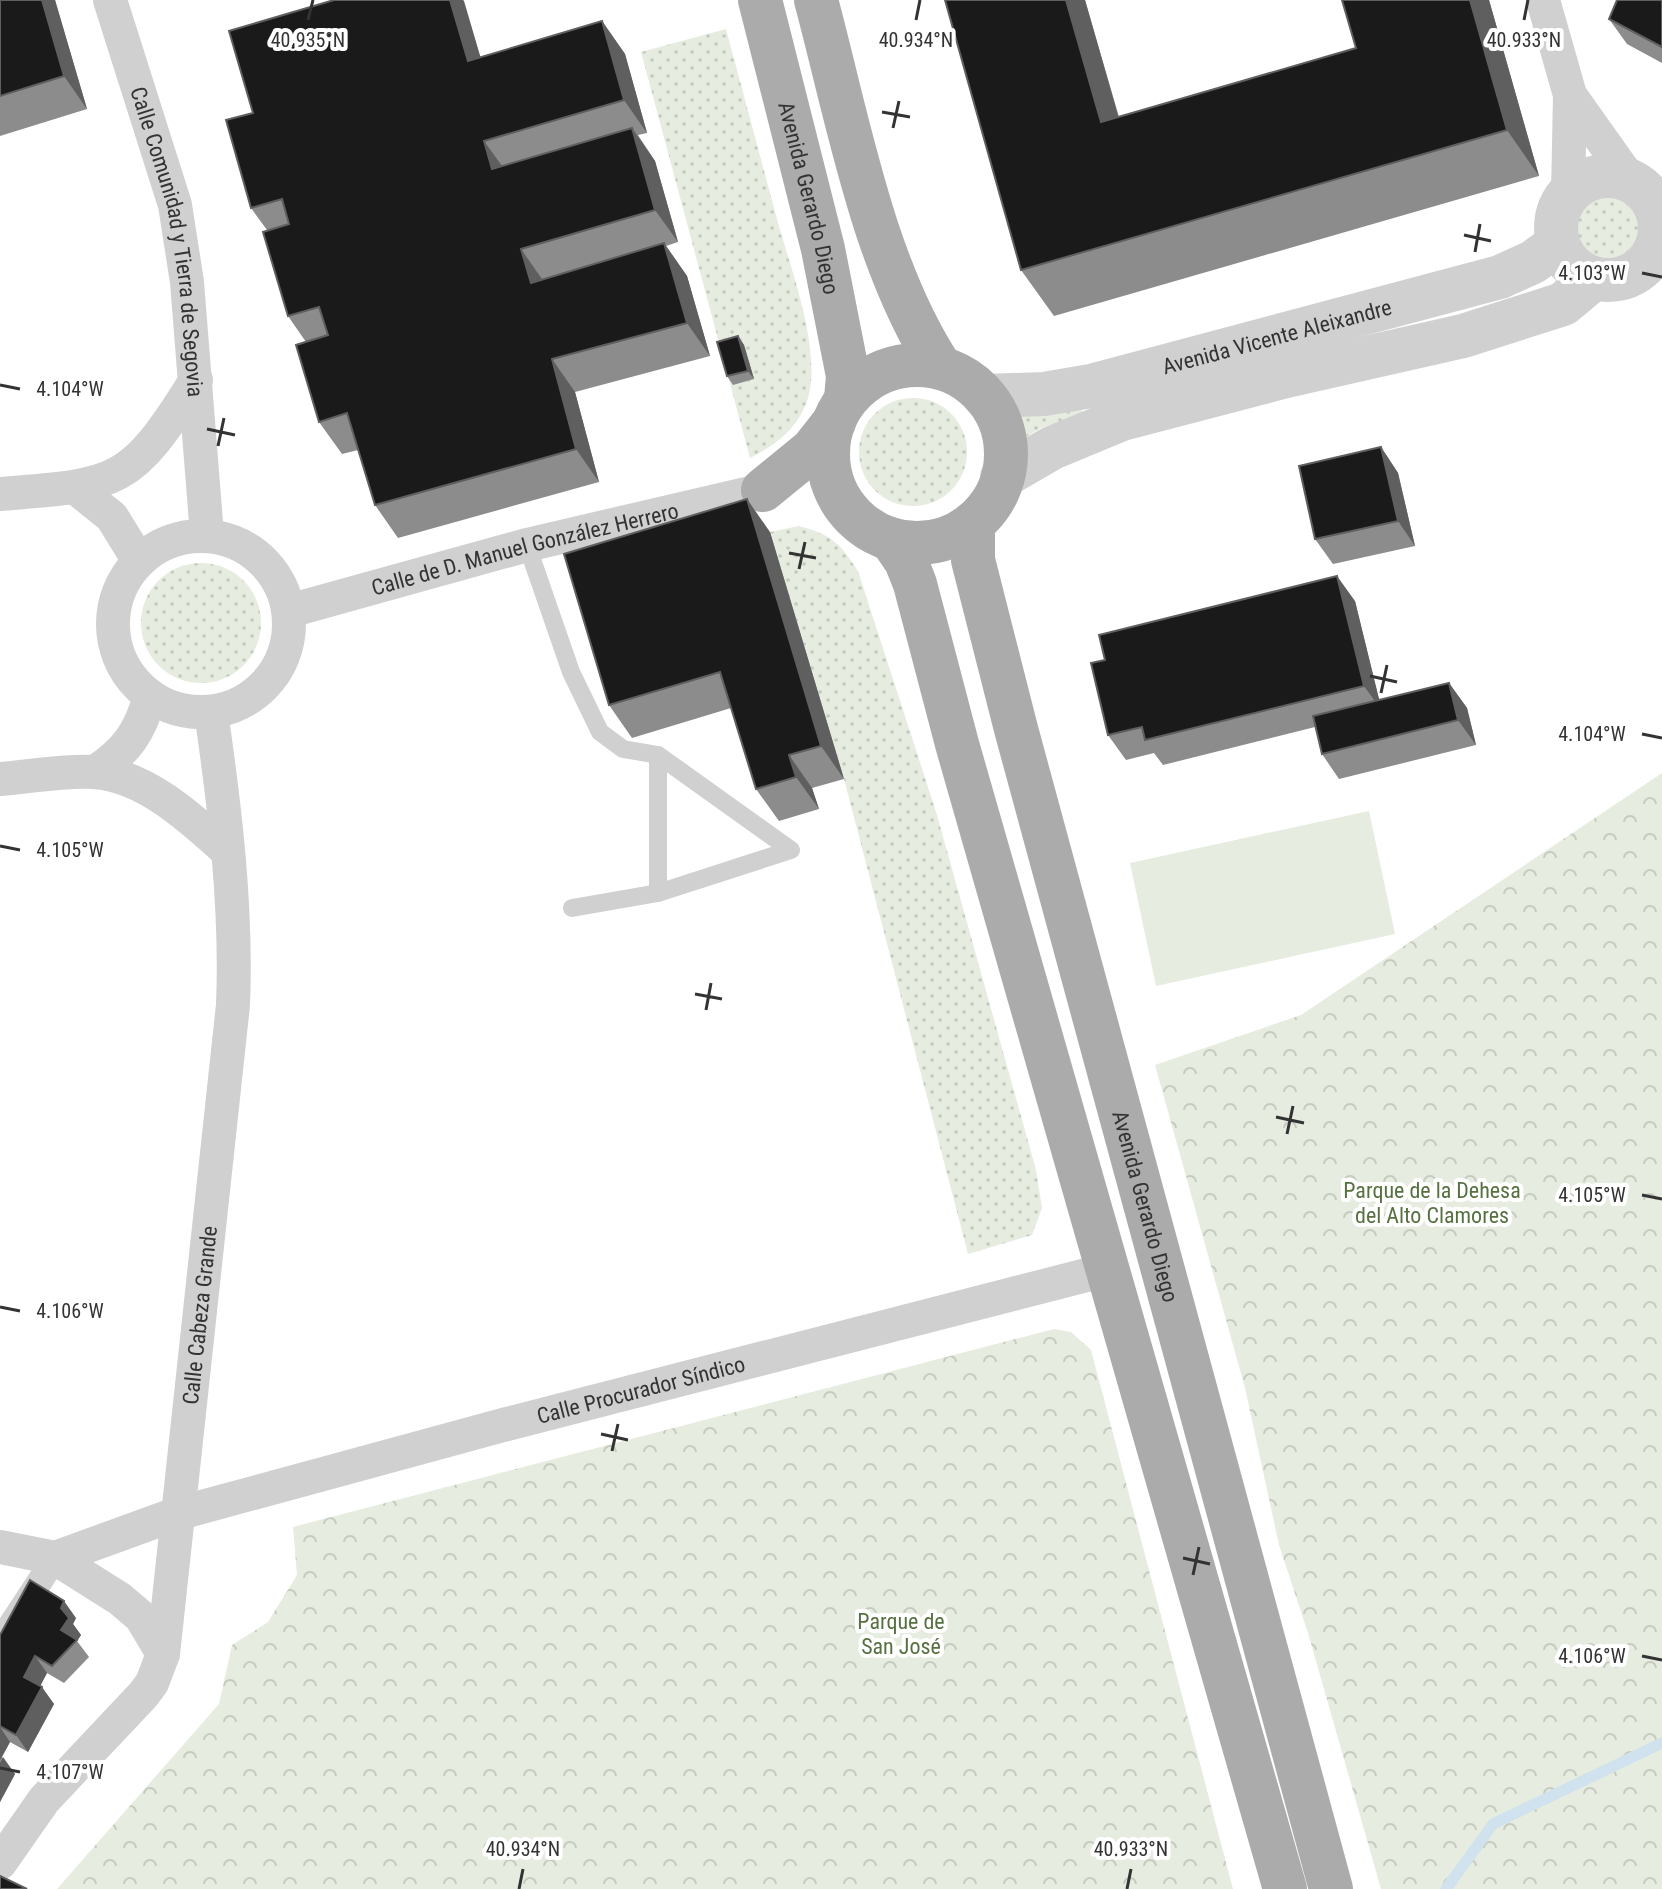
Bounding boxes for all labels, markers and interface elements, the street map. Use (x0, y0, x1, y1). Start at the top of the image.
text: 40.935°N (271, 28, 345, 52)
text: 40.934°N (879, 28, 953, 52)
text: 40.933°N (1487, 28, 1561, 52)
street label: Calle Comunidad y Tierra de Segovia (125, 84, 208, 398)
street label: Avenida Gerardo Diego (773, 99, 844, 297)
text: 4.103°W (1558, 261, 1626, 285)
street label: Avenida Vicente Aleixandre (1160, 294, 1394, 379)
text: 4.104°W (36, 377, 104, 401)
street label: Calle de D. Manuel González Herrero (369, 498, 681, 601)
text: 4.104°W (1558, 722, 1626, 746)
text: 4.105°W (36, 838, 104, 862)
street label: Avenida Gerardo Diego (1107, 1108, 1183, 1305)
park label: Parque de la Dehesa del Alto Clamores (1343, 1178, 1521, 1228)
text: 4.105°W (1558, 1183, 1626, 1207)
street label: Calle Cabeza Grande (178, 1225, 222, 1406)
text: 4.106°W (36, 1299, 104, 1323)
street label: Calle Procurador Síndico (534, 1351, 748, 1429)
park label: Parque de San José (857, 1609, 945, 1659)
text: 4.106°W (1558, 1644, 1626, 1668)
text: 4.107°W (36, 1760, 104, 1784)
text: 40.934°N (486, 1837, 560, 1861)
text: 40.933°N (1094, 1837, 1168, 1861)

